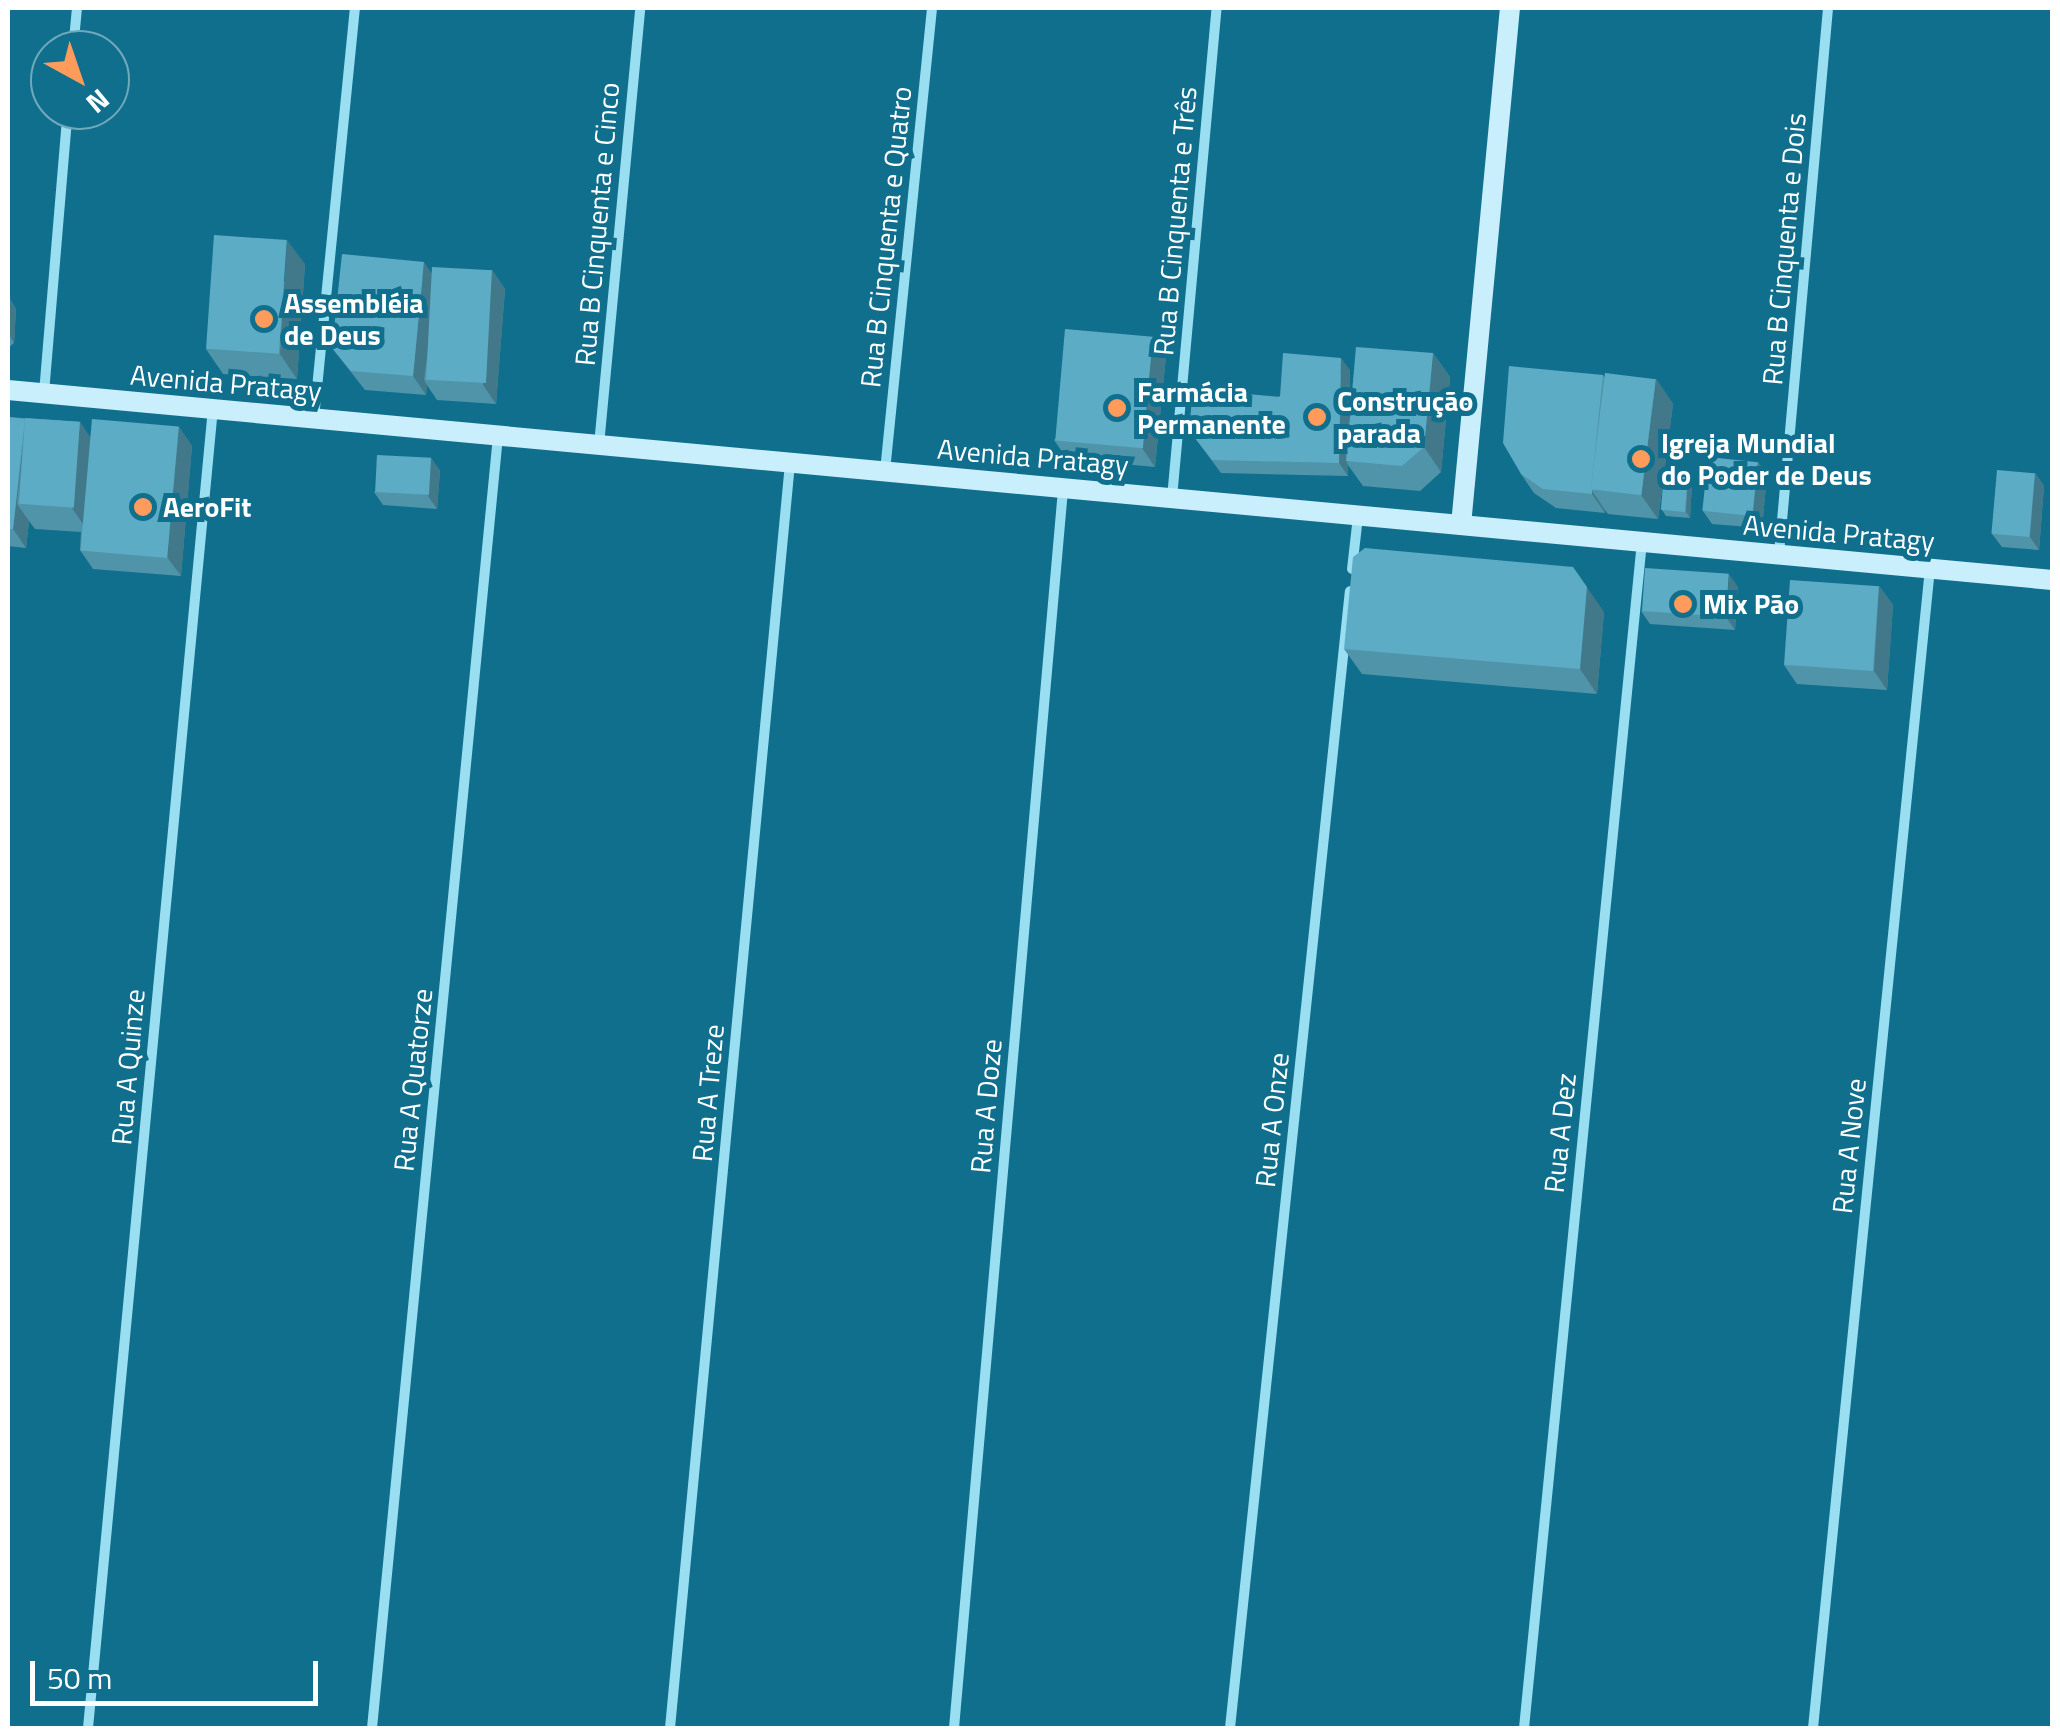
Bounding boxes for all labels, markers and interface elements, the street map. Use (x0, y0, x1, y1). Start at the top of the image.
north arrow (30, 30, 130, 130)
text: N (77, 79, 120, 125)
street label: Rua B Cinquenta e Cinco (568, 81, 626, 367)
street label: Rua B Cinquenta e Quatro (853, 85, 919, 389)
street label: Rua B Cinquenta e Três (1147, 85, 1203, 357)
street label: Rua B Cinquenta e Dois (1755, 112, 1813, 386)
place label: Assembléia de Deus (284, 286, 424, 352)
marker: Assembléia de Deus (253, 308, 275, 330)
street label: Avenida Pratagy (129, 358, 323, 408)
place label: Farmácia Permanente (1137, 375, 1286, 441)
place label: Construção parada (1337, 384, 1473, 450)
marker: Farmácia Permanente (1106, 397, 1128, 419)
marker: Construção parada (1306, 406, 1328, 428)
place label: Igreja Mundial do Poder de Deus (1661, 426, 1872, 492)
street label: Avenida Pratagy (936, 432, 1130, 482)
marker: Igreja Mundial do Poder de Deus (1630, 448, 1652, 470)
place label: AeroFit (163, 490, 251, 524)
marker: AeroFit (132, 496, 154, 518)
street label: Avenida Pratagy (1742, 508, 1936, 558)
place label: Mix Pão (1703, 587, 1799, 621)
marker: Mix Pão (1672, 593, 1694, 615)
street label: Rua A Quatorze (387, 987, 439, 1173)
street label: Rua A Quinze (104, 988, 152, 1146)
street label: Rua A Treze (685, 1023, 731, 1163)
street label: Rua A Doze (963, 1037, 1009, 1175)
street label: Rua A Onze (1248, 1051, 1296, 1189)
street label: Rua A Dez (1537, 1072, 1583, 1194)
street label: Rua A Nove (1825, 1077, 1873, 1215)
scale bar (35, 1641, 322, 1703)
text: 50 m (47, 1655, 112, 1701)

